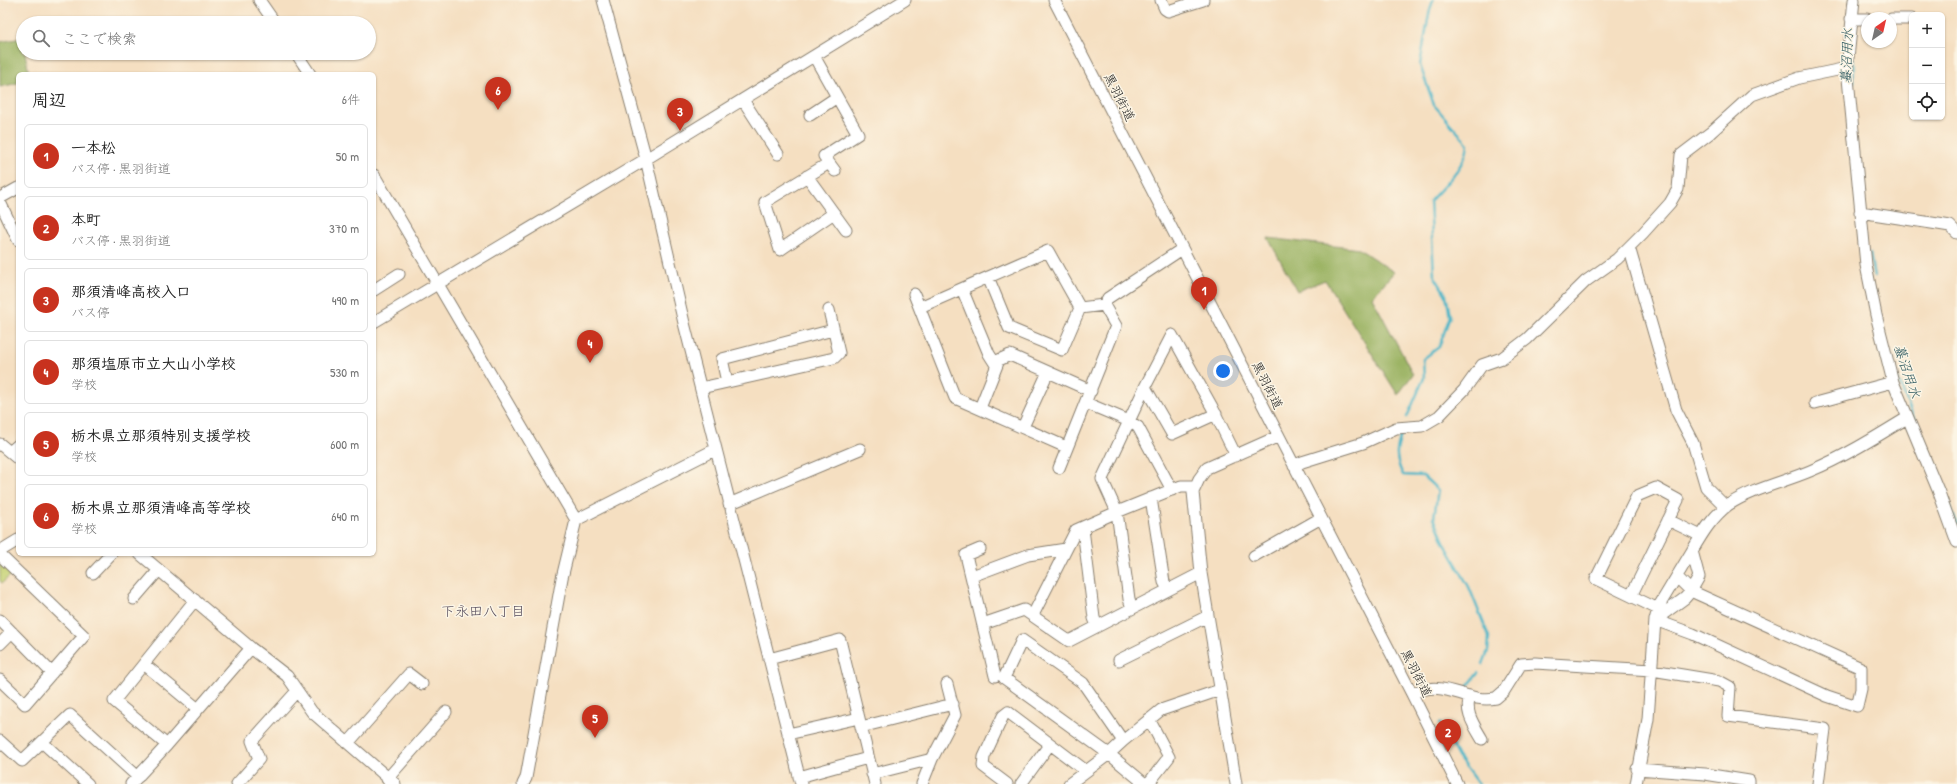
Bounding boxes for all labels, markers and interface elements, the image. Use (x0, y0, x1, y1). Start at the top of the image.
north arrow (1861, 12, 1897, 48)
map controls (1909, 12, 1945, 120)
button: + (1909, 12, 1945, 48)
search box (16, 16, 376, 60)
icon: search (30, 27, 52, 49)
text: ここで検索 (62, 28, 137, 49)
water label: 蟇沼用水 (1836, 28, 1856, 84)
button: − (1909, 48, 1945, 84)
street label: 黒羽街道 (1100, 70, 1140, 124)
pin: 6 (485, 77, 511, 110)
button: locate (1909, 84, 1945, 120)
text: 周辺 (32, 88, 66, 111)
text: 6件 (342, 90, 360, 108)
pin: 3 (667, 98, 693, 131)
text: 一本松 (71, 137, 116, 158)
text: 1 (44, 147, 48, 165)
text: 50 m (336, 147, 359, 165)
text: バス停 · 黒羽街道 (71, 159, 171, 177)
text: 本町 (71, 209, 101, 230)
text: 2 (43, 219, 49, 237)
text: 370 m (329, 219, 359, 237)
text: バス停 · 黒羽街道 (71, 231, 171, 249)
pin: 1 (1191, 277, 1217, 310)
text: 那須清峰高校入口 (71, 281, 191, 302)
text: 3 (43, 291, 49, 309)
text: 490 m (332, 291, 359, 309)
text: バス停 (71, 303, 110, 321)
pin: 4 (577, 330, 603, 363)
water label: 蟇沼用水 (1890, 341, 1926, 401)
text: 那須塩原市立大山小学校 (71, 353, 236, 374)
street label: 黒羽街道 (1248, 358, 1288, 412)
your location (1213, 361, 1233, 381)
text: 4 (44, 363, 48, 381)
text: 530 m (330, 363, 359, 381)
text: 学校 (71, 375, 97, 393)
text: 栃木県立那須特別支援学校 (71, 425, 251, 446)
text: 5 (43, 435, 49, 453)
text: 600 m (330, 435, 359, 453)
text: 学校 (71, 447, 97, 465)
text: 栃木県立那須清峰高等学校 (71, 497, 251, 518)
text: 6 (43, 507, 49, 525)
text: 640 m (331, 507, 359, 525)
text: 学校 (71, 519, 97, 537)
district label: 下永田八丁目 (441, 601, 525, 620)
street label: 黒羽街道 (1397, 646, 1437, 700)
pin: 5 (582, 705, 608, 738)
pin: 2 (1435, 719, 1461, 752)

